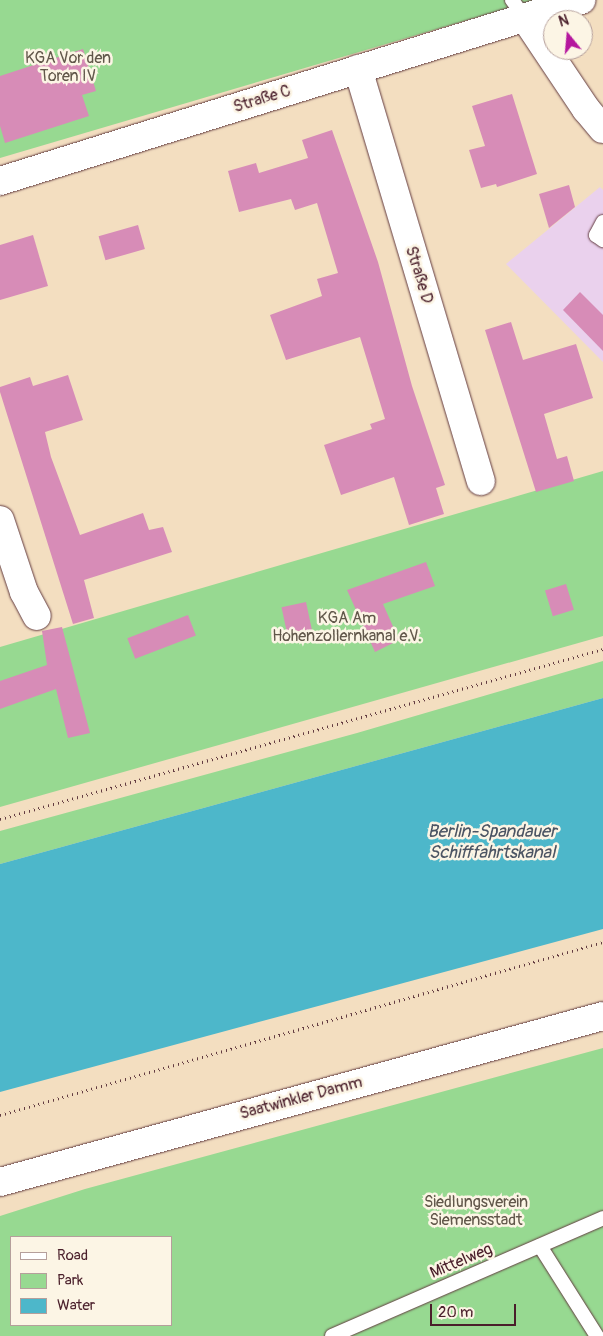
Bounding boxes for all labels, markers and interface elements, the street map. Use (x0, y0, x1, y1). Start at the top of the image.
north arrow (543, 10, 593, 60)
text: N (557, 12, 571, 31)
park label: KGA Vor den Toren IV (25, 48, 111, 86)
street label: Straße C (231, 81, 293, 117)
street label: Straße D (401, 244, 437, 306)
park label: KGA Am Hohenzollernkanal e.V. (272, 608, 422, 646)
water label: Berlin-Spandauer Schifffahrtskanal (428, 822, 556, 864)
street label: Saatwinkler Damm (238, 1072, 364, 1124)
park label: Siedlungsverein Siemensstadt (424, 1192, 528, 1230)
legend (10, 1236, 172, 1326)
street label: Mittelweg (427, 1239, 495, 1283)
text: Road (57, 1246, 88, 1265)
text: Park (57, 1271, 83, 1290)
scale bar (433, 1294, 519, 1326)
text: Water (57, 1296, 95, 1315)
text: 20 m (438, 1303, 473, 1322)

